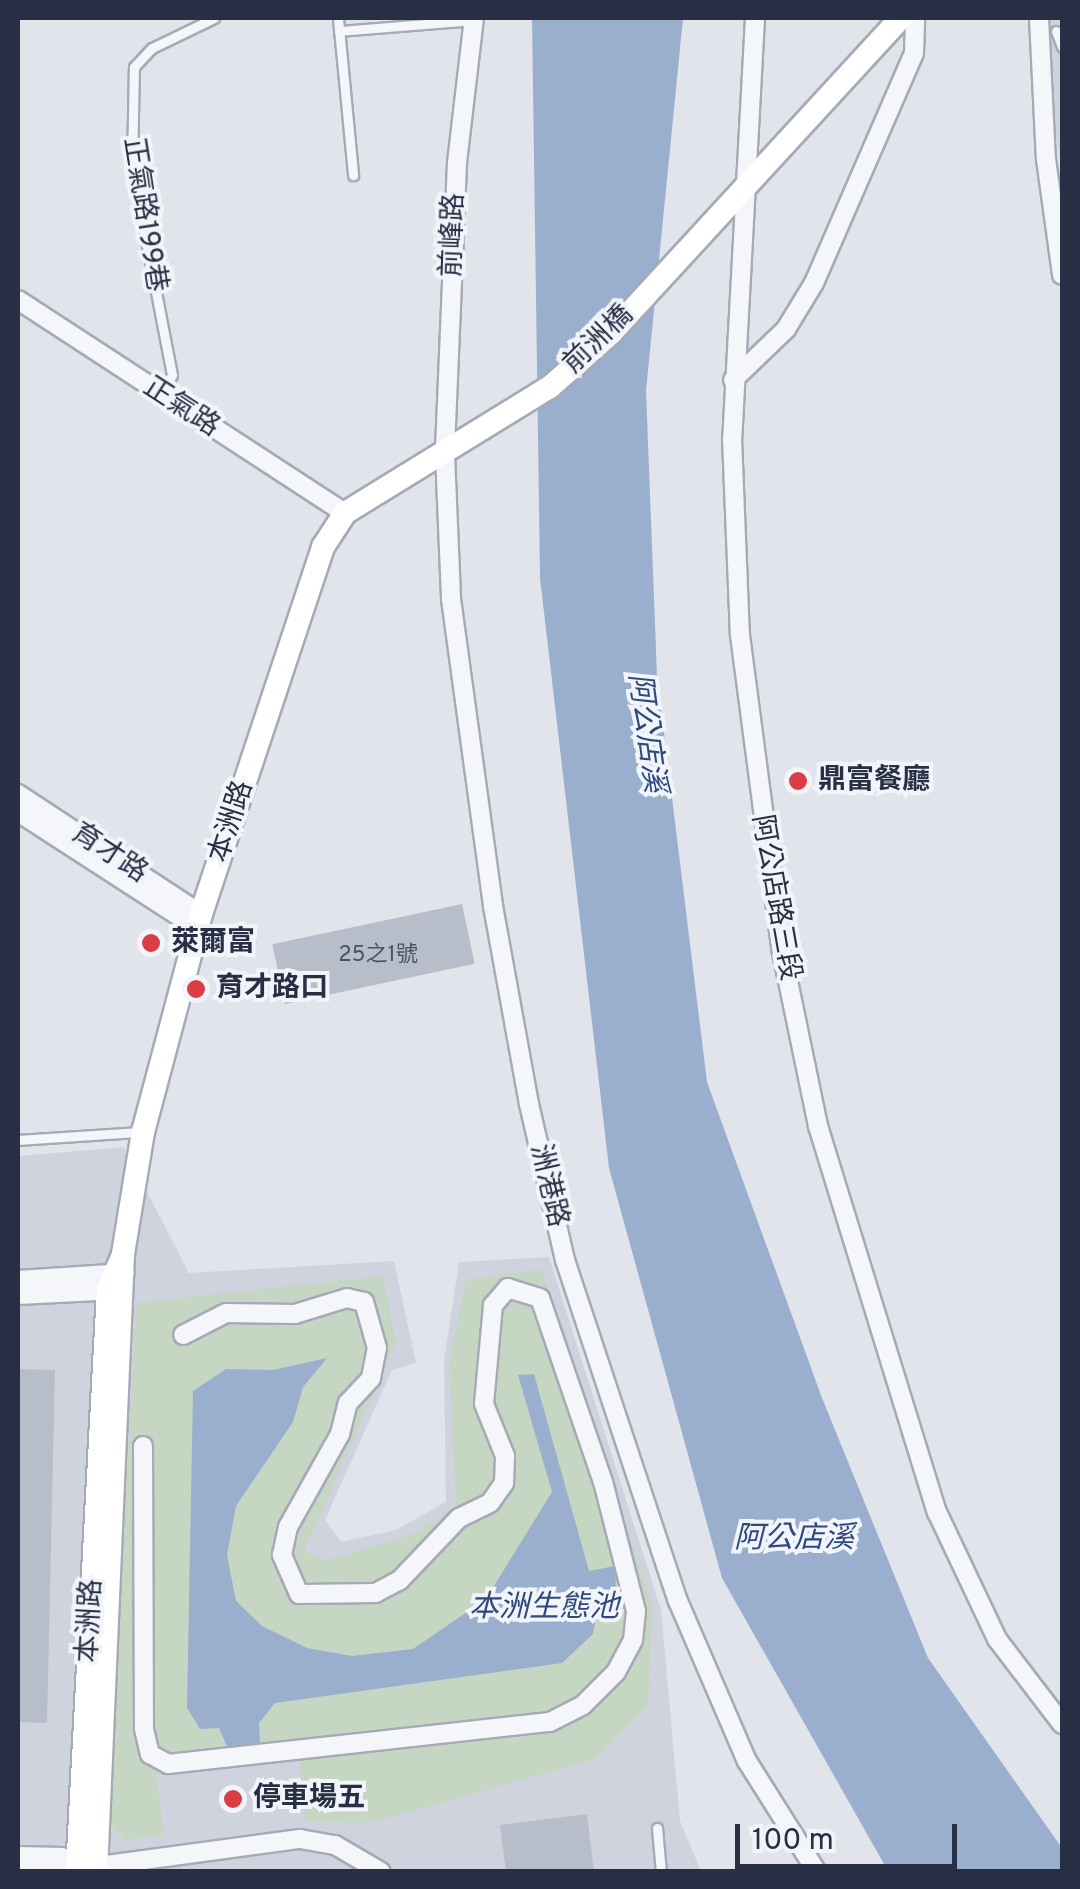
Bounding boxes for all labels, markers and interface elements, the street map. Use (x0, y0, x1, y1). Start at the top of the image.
street label: 正氣路199巷 (115, 135, 173, 295)
street label: 前峰路 (436, 192, 472, 278)
street label: 前洲橋 (557, 299, 641, 381)
street label: 正氣路 (137, 371, 225, 445)
water label: 阿公店溪 (619, 671, 671, 795)
place label: 鼎富餐廳 (818, 764, 930, 798)
marker: 鼎富餐廳 (787, 770, 809, 792)
street label: 本洲路 (203, 777, 261, 867)
street label: 阿公店路三段 (744, 812, 806, 984)
street label: 育才路 (65, 817, 153, 891)
place label: 萊爾富 (171, 926, 255, 960)
marker: 萊爾富 (140, 932, 162, 954)
house number: 25之1號 (338, 943, 418, 969)
place label: 育才路口 (216, 972, 328, 1006)
marker: 育才路口 (185, 978, 207, 1000)
street label: 洲港路 (522, 1141, 574, 1231)
water label: 阿公店溪 (734, 1522, 854, 1558)
street label: 本洲路 (72, 1578, 110, 1664)
water label: 本洲生態池 (469, 1591, 619, 1627)
place label: 停車場五 (253, 1782, 365, 1816)
marker: 停車場五 (222, 1788, 244, 1810)
scale bar (740, 1804, 962, 1866)
text: 100 m (752, 1823, 834, 1860)

